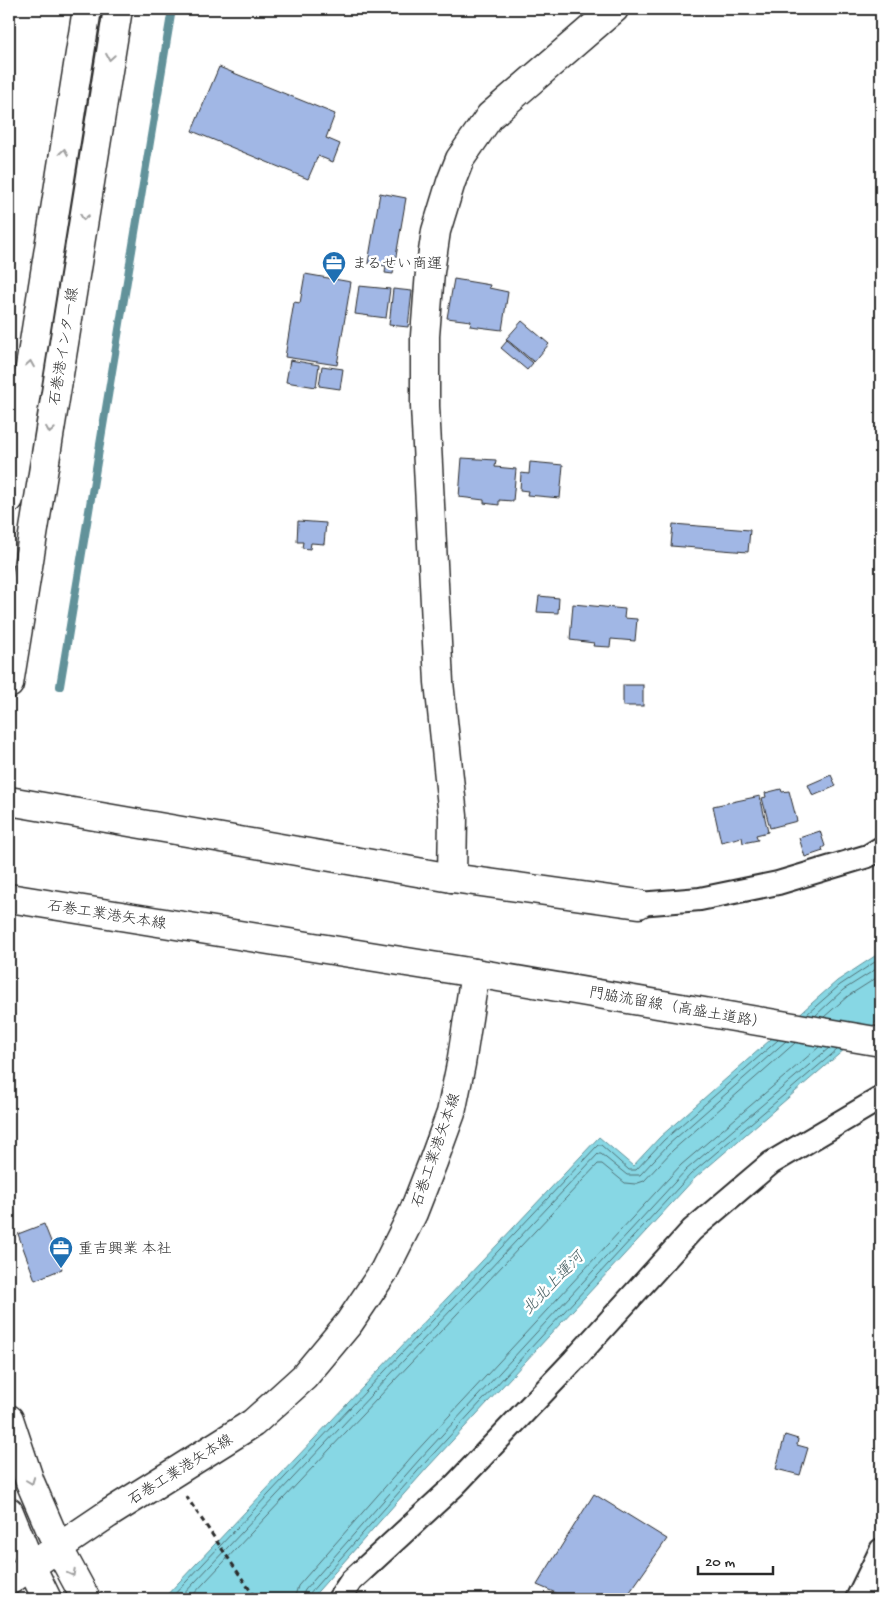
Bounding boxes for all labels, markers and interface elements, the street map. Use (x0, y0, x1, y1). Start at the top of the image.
one-way arrow (106, 53, 116, 61)
one-way arrow (59, 147, 69, 156)
one-way arrow (80, 213, 90, 222)
office icon: まるせい商運 (321, 250, 347, 284)
place label: まるせい商運 (352, 255, 442, 274)
street label: 石巻港インター線 (46, 286, 83, 407)
one-way arrow (25, 360, 35, 368)
one-way arrow (45, 426, 56, 434)
street label: 石巻工業港矢本線 (46, 897, 168, 934)
street label: 門脇流留線（高盛土道路） (587, 983, 768, 1033)
street label: 石巻工業港矢本線 (408, 1091, 465, 1210)
office icon: 重吉興業 本社 (48, 1235, 74, 1269)
place label: 重吉興業 本社 (78, 1240, 172, 1259)
water label: 北北上運河 (519, 1247, 591, 1320)
street label: 石巻工業港矢本線 (125, 1430, 237, 1510)
one-way arrow (24, 1476, 35, 1485)
scale bar (698, 1543, 772, 1575)
text: 20 m (705, 1554, 735, 1572)
one-way arrow (66, 1568, 76, 1577)

